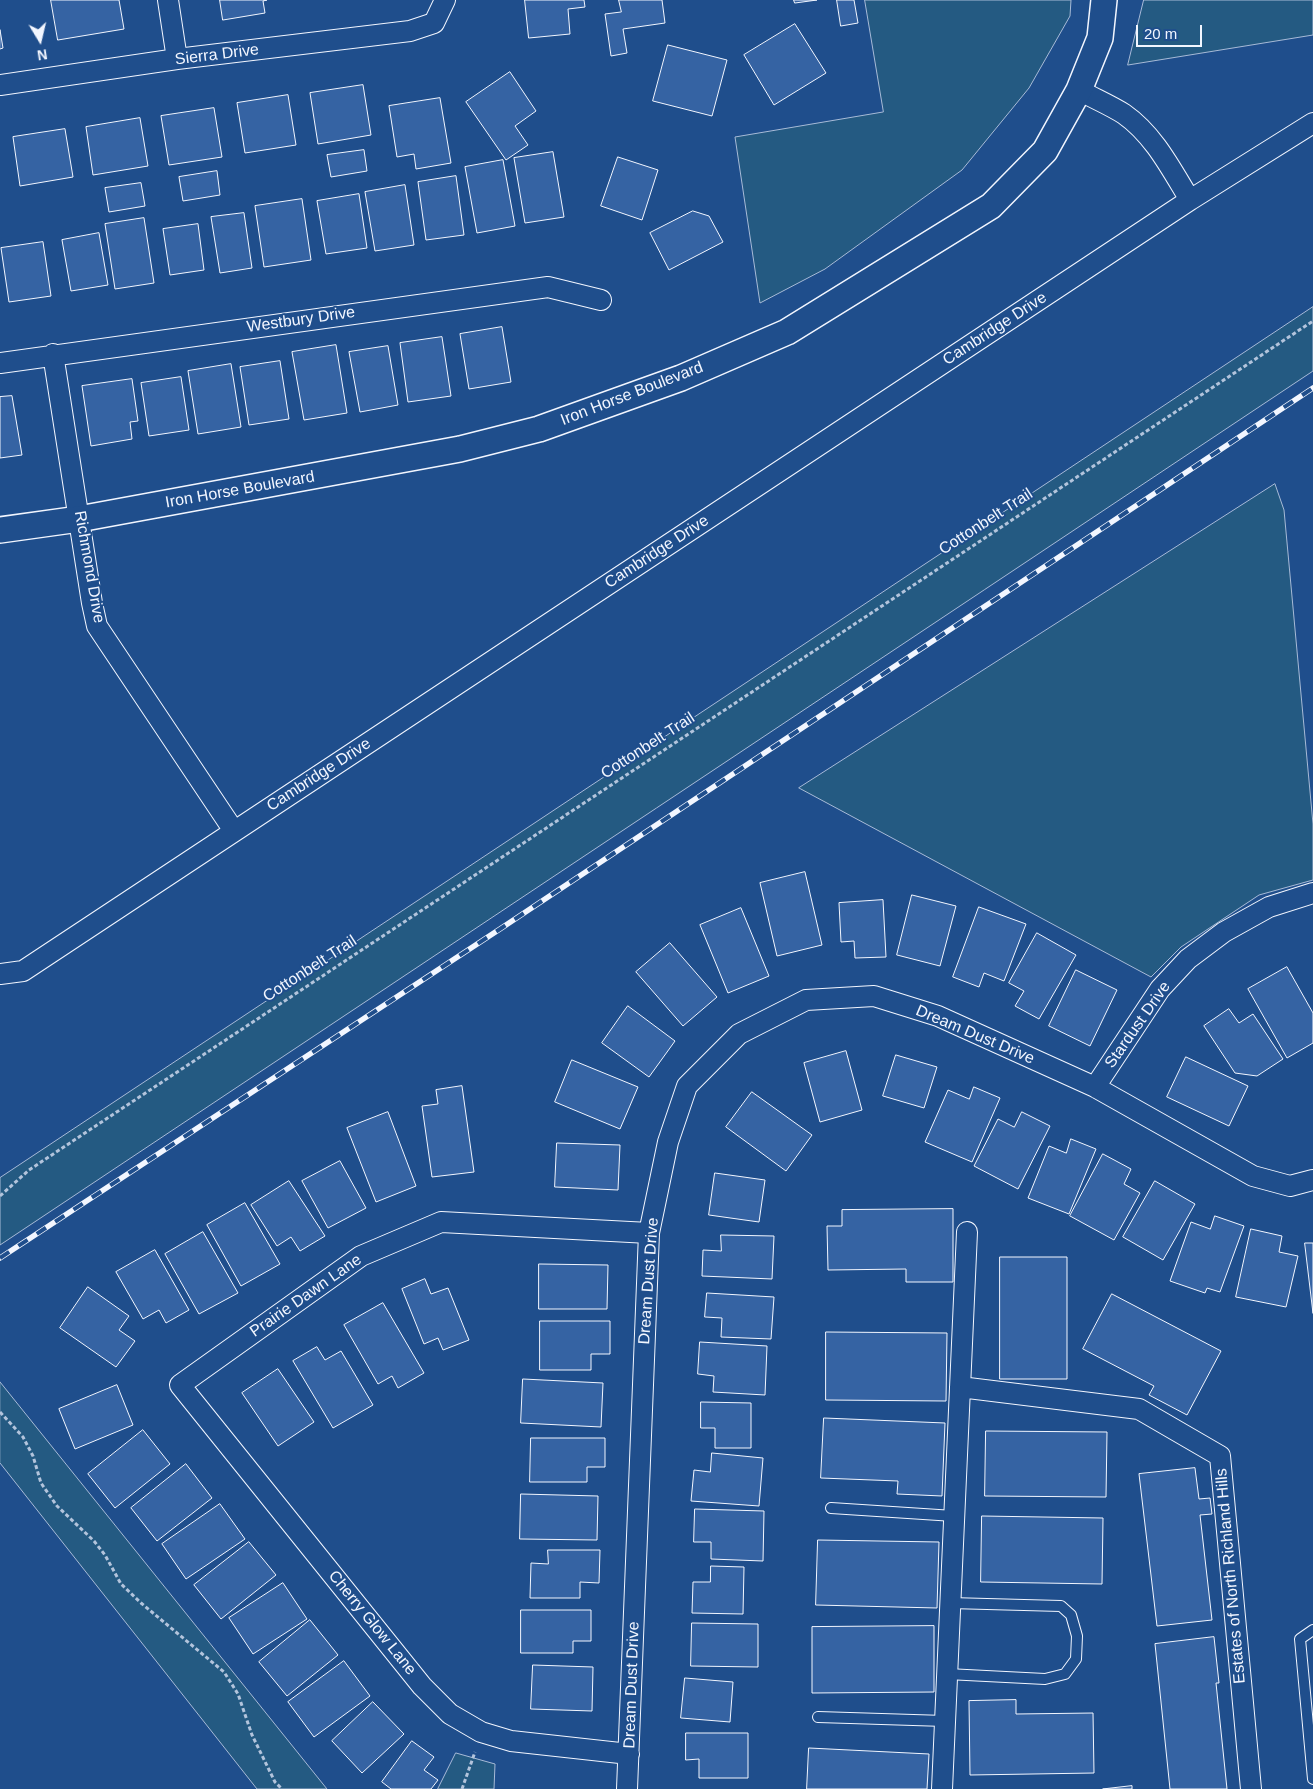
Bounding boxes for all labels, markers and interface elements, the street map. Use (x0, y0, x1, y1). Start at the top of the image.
north arrow (15, 15, 65, 65)
scale bar (1138, 15, 1204, 47)
text: 20 m (1144, 25, 1177, 42)
street label: Sierra Drive (174, 40, 260, 70)
text: N (36, 46, 49, 64)
street label: Cambridge Drive (939, 288, 1051, 370)
street label: Westbury Drive (246, 303, 356, 337)
street label: Iron Horse Boulevard (558, 358, 706, 430)
street label: Iron Horse Boulevard (164, 467, 316, 513)
street label: Cottonbelt Trail (936, 485, 1036, 559)
street label: Richmond Drive (70, 509, 108, 625)
street label: Cambridge Drive (601, 511, 713, 593)
street label: Cottonbelt Trail (598, 709, 698, 783)
street label: Cambridge Drive (263, 734, 375, 816)
street label: Cottonbelt Trail (260, 932, 360, 1006)
street label: Stardust Drive (1101, 978, 1175, 1072)
street label: Dream Dust Drive (913, 1001, 1037, 1069)
street label: Dream Dust Drive (635, 1217, 663, 1345)
street label: Prairie Dawn Lane (247, 1250, 365, 1342)
street label: Estates of North Richland Hills (1212, 1468, 1250, 1684)
street label: Cherry Glow Lane (324, 1567, 420, 1679)
street label: Dream Dust Drive (620, 1621, 644, 1749)

